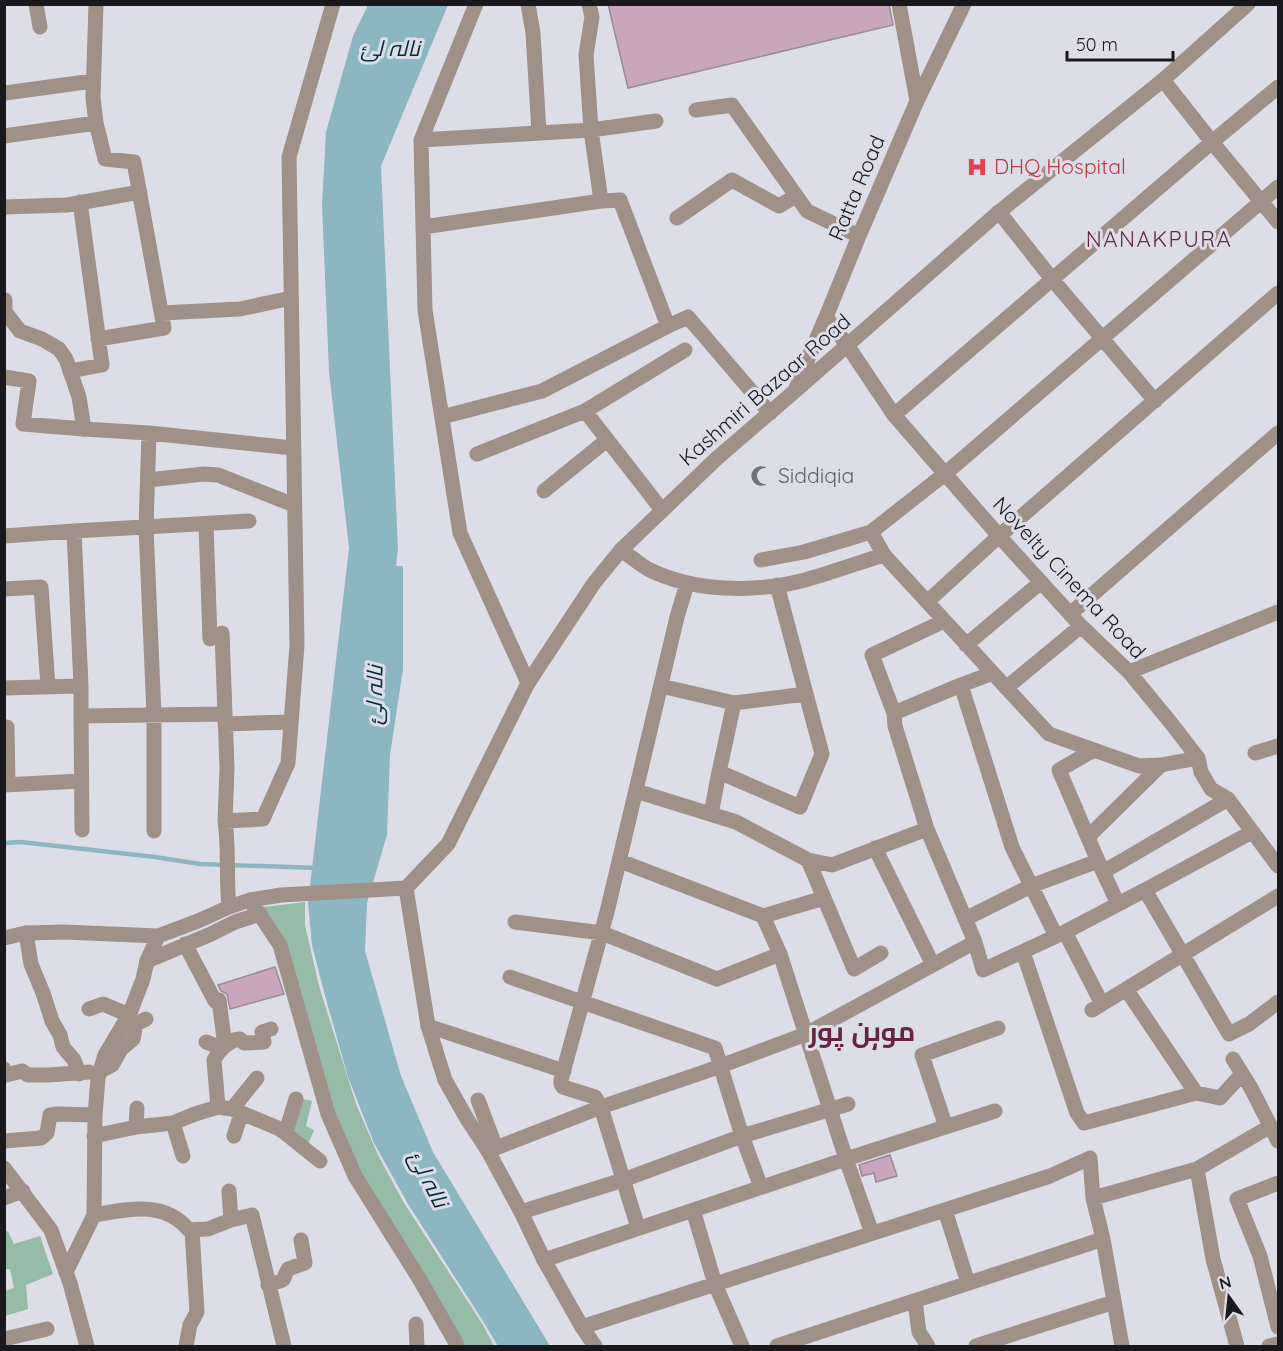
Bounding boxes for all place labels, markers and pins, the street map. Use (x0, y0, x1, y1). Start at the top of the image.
place label: DHQ Hospital (994, 153, 1126, 179)
hospital icon: DHQ Hospital (965, 155, 989, 179)
place label: Siddiqia (778, 462, 854, 488)
mosque icon: Siddiqia (749, 464, 773, 488)

